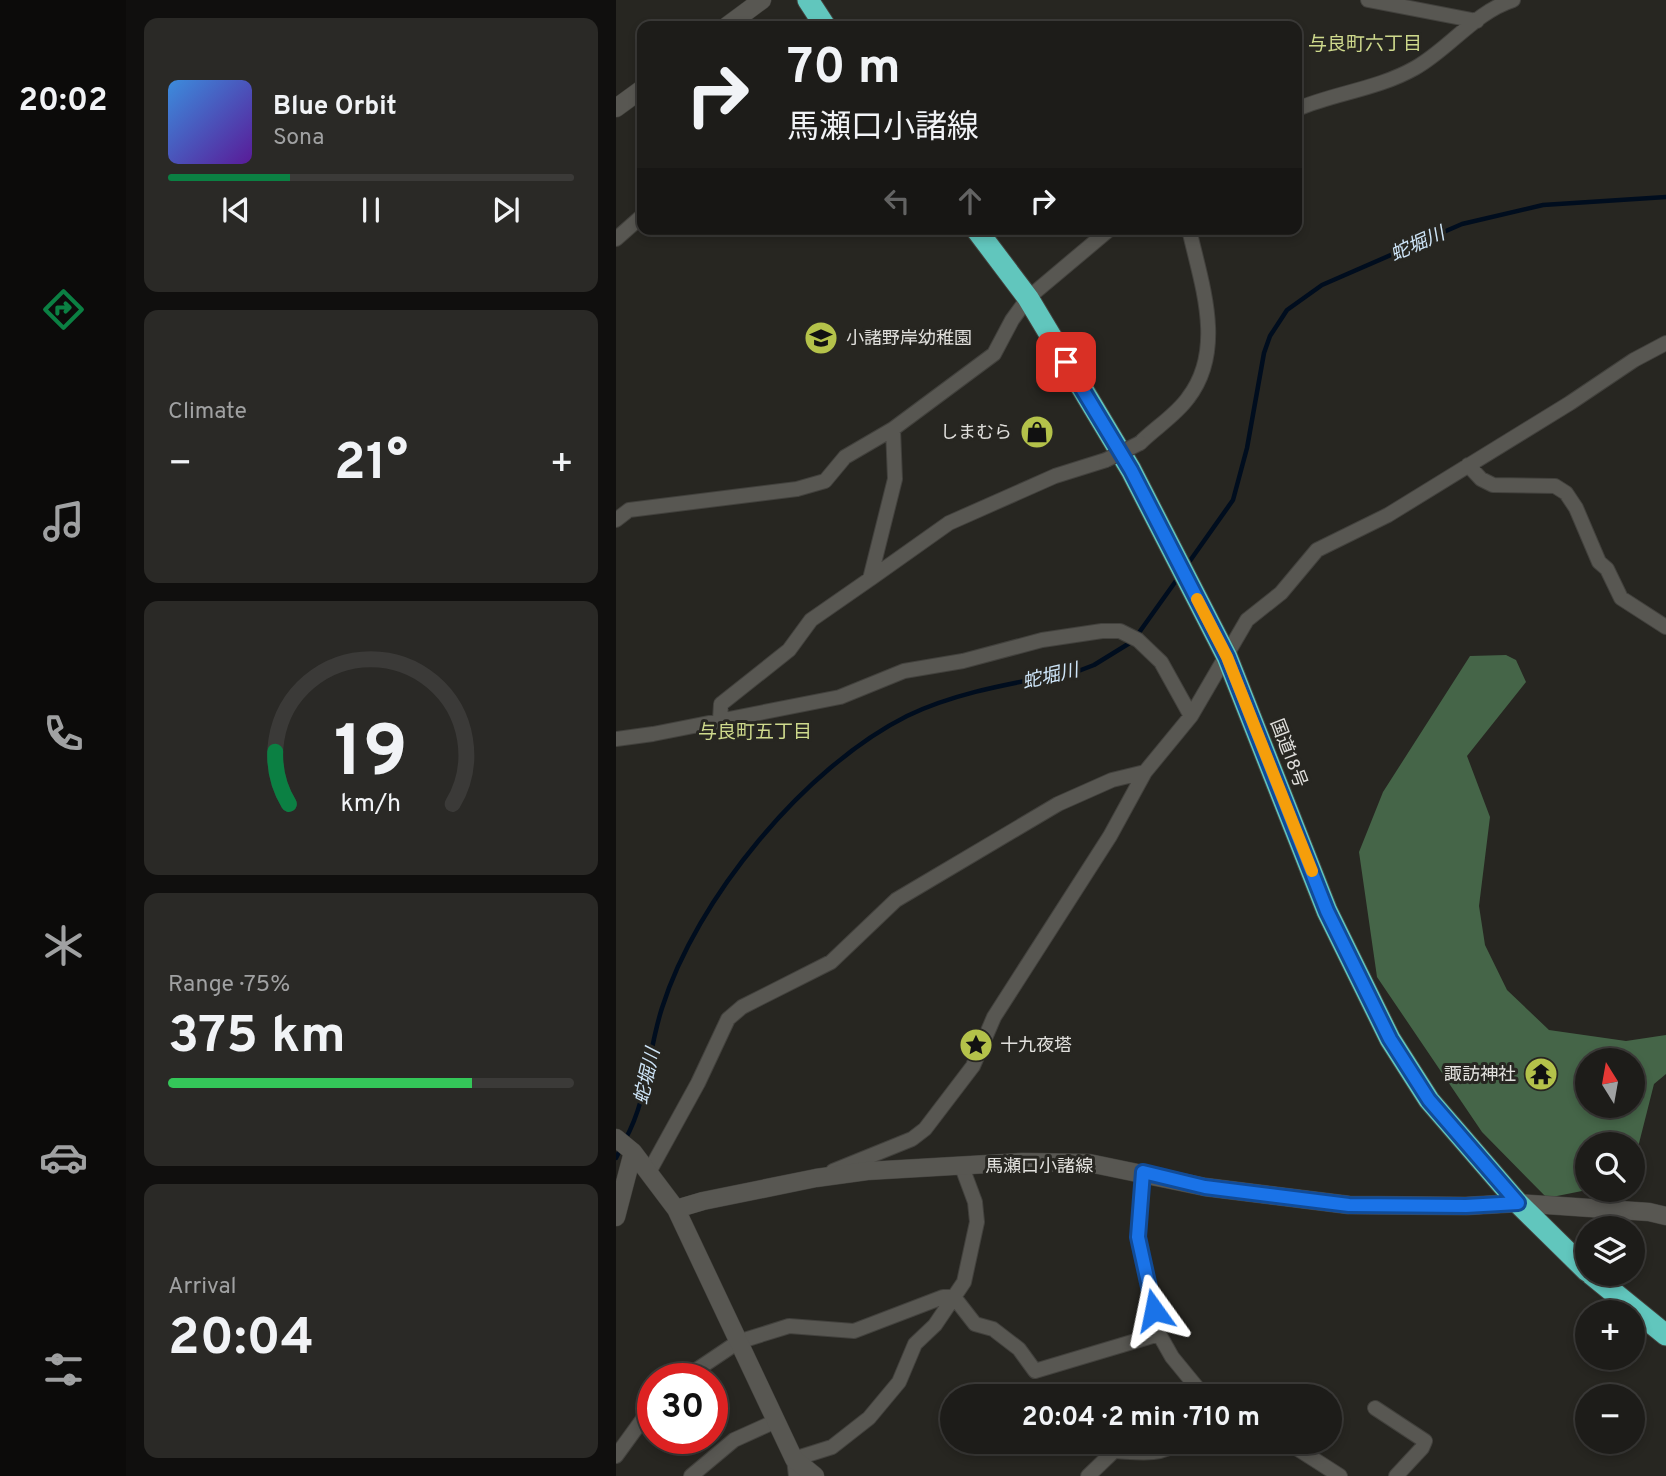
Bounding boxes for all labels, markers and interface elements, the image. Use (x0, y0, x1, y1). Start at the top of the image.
district label: 与良町六丁目 (1308, 33, 1422, 57)
text: 70 m (787, 39, 901, 101)
icon: right (672, 49, 763, 140)
text: 20:02 (19, 82, 108, 122)
text: Blue Orbit (273, 91, 397, 124)
text: 馬瀬口小諸線 (787, 109, 979, 149)
text: Sona (273, 124, 324, 153)
icon: left (878, 182, 916, 220)
icon: ahead (951, 182, 989, 220)
icon: right (1024, 182, 1062, 220)
icon: previous (217, 191, 255, 229)
icon: pause (352, 191, 390, 229)
icon: next (487, 191, 525, 229)
water label: 蛇堀川 (1387, 221, 1451, 267)
icon: directions (39, 285, 88, 334)
school or university icon: 小諸野岸幼稚園 (802, 319, 840, 357)
place label: 小諸野岸幼稚園 (846, 328, 972, 351)
pin (1036, 332, 1096, 392)
icon: arrive (1047, 343, 1085, 381)
text: Climate (168, 398, 247, 427)
shop icon: しまむら (1018, 413, 1056, 451)
place label: しまむら (940, 422, 1012, 445)
text: 21° (334, 432, 408, 498)
text: − (168, 441, 193, 490)
text: + (549, 441, 574, 490)
icon: music (39, 497, 88, 546)
water label: 蛇堀川 (1020, 658, 1083, 695)
icon: phone (39, 709, 88, 758)
text: 19 (334, 710, 408, 802)
street label: 国道18号 (1264, 716, 1311, 791)
district label: 与良町五丁目 (698, 721, 812, 745)
text: km/h (341, 789, 401, 821)
icon: climate (39, 921, 88, 970)
text: Range · 75% (168, 971, 290, 1000)
text: 375 km (168, 1005, 346, 1071)
place icon: 十九夜塔 (957, 1026, 995, 1064)
place label: 十九夜塔 (1000, 1035, 1072, 1058)
water label: 蛇堀川 (630, 1044, 667, 1107)
north arrow (1575, 1048, 1645, 1118)
map controls (1575, 1048, 1645, 1454)
temple icon: 諏訪神社 (1522, 1055, 1560, 1093)
place label: 諏訪神社 (1444, 1064, 1516, 1087)
button: search (1575, 1132, 1645, 1202)
icon: car (39, 1133, 88, 1182)
street label: 馬瀬口小諸線 (985, 1156, 1093, 1179)
button: layers (1575, 1216, 1645, 1286)
text: Arrival (168, 1273, 237, 1302)
position arrow (1117, 1273, 1191, 1347)
button: + (1575, 1300, 1645, 1370)
text: 20:04 (168, 1307, 314, 1373)
icon: filters (39, 1345, 88, 1394)
speed limit sign: 30 (637, 1363, 728, 1454)
button: − (1575, 1384, 1645, 1454)
text: 20:04 · 2 min · 710 m (1022, 1402, 1260, 1435)

